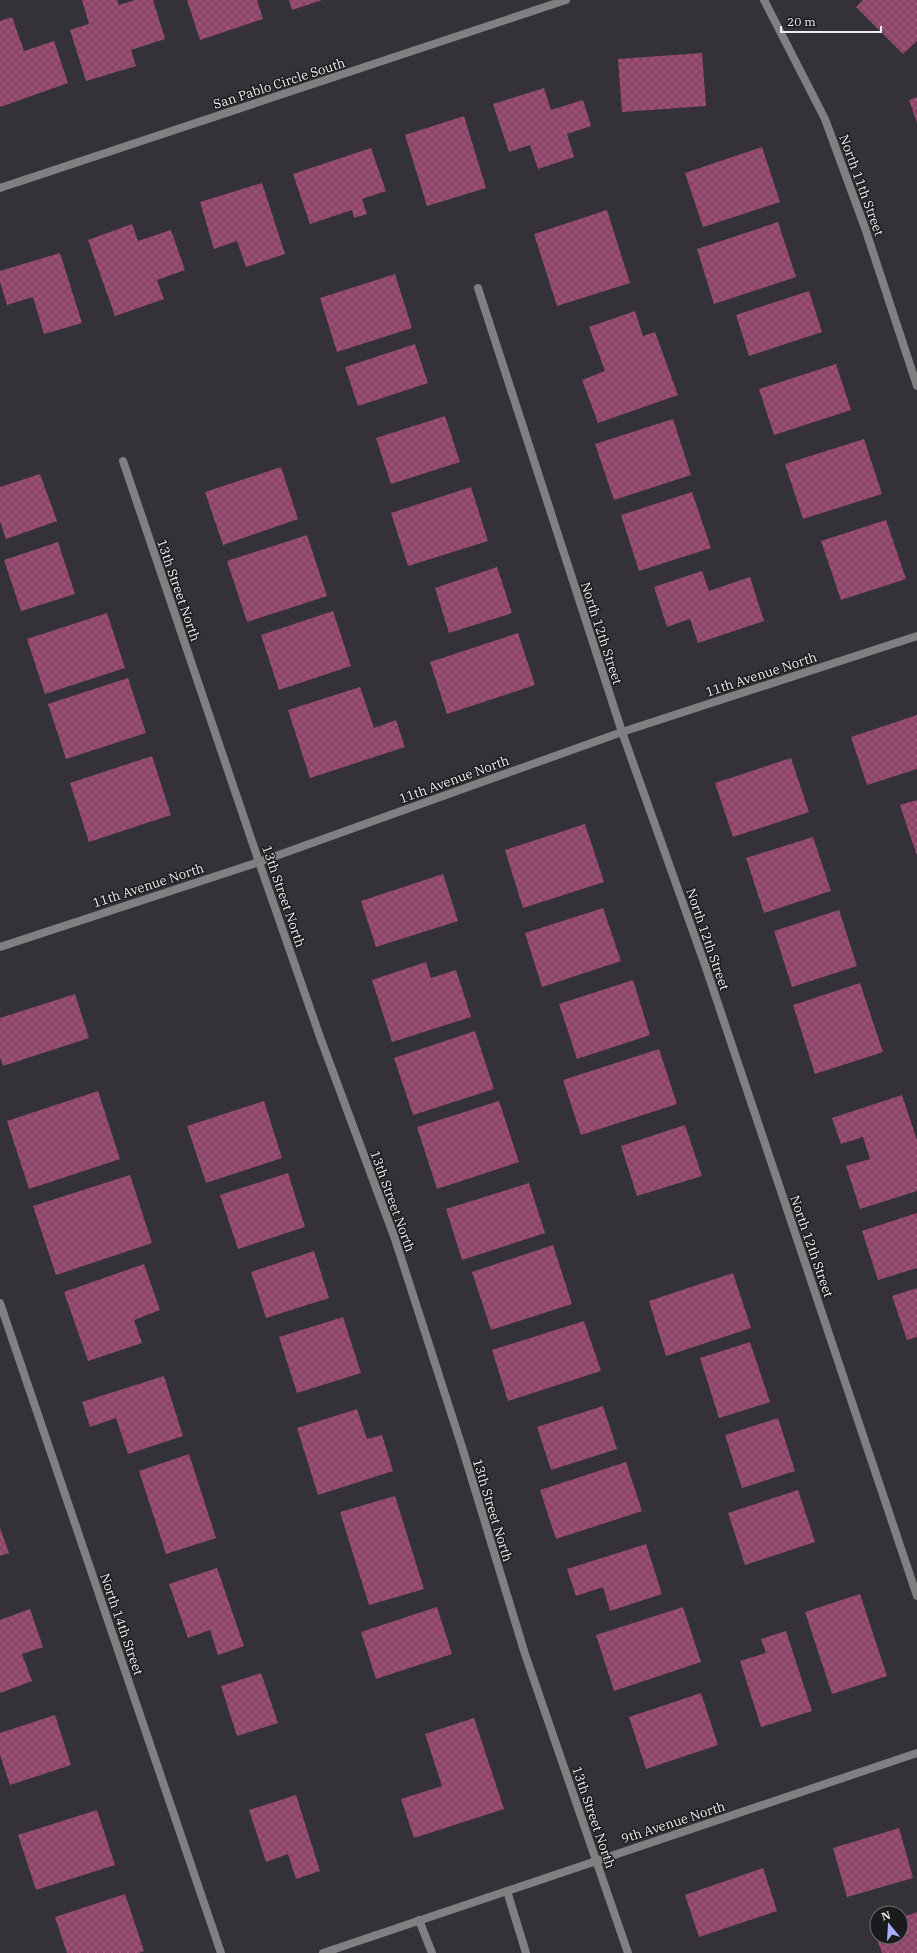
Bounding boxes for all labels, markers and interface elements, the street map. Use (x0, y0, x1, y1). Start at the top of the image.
scale bar (781, 8, 881, 34)
text: 20 m (787, 14, 816, 29)
street label: San Pablo Circle South (211, 54, 347, 113)
street label: North 11th Street (835, 132, 888, 239)
street label: 13th Street North (153, 537, 204, 643)
street label: North 12th Street (577, 580, 626, 687)
street label: 11th Avenue North (703, 648, 819, 700)
street label: 11th Avenue North (397, 752, 512, 807)
street label: 13th Street North (258, 843, 309, 949)
street label: 11th Avenue North (90, 859, 206, 911)
street label: North 12th Street (682, 886, 733, 993)
street label: 13th Street North (366, 1148, 419, 1254)
street label: North 12th Street (786, 1193, 837, 1300)
street label: 13th Street North (469, 1457, 516, 1564)
street label: North 14th Street (96, 1571, 147, 1678)
street label: 13th Street North (568, 1764, 619, 1870)
street label: 9th Avenue North (619, 1798, 727, 1847)
north arrow (869, 1905, 909, 1945)
text: N (880, 1907, 892, 1923)

